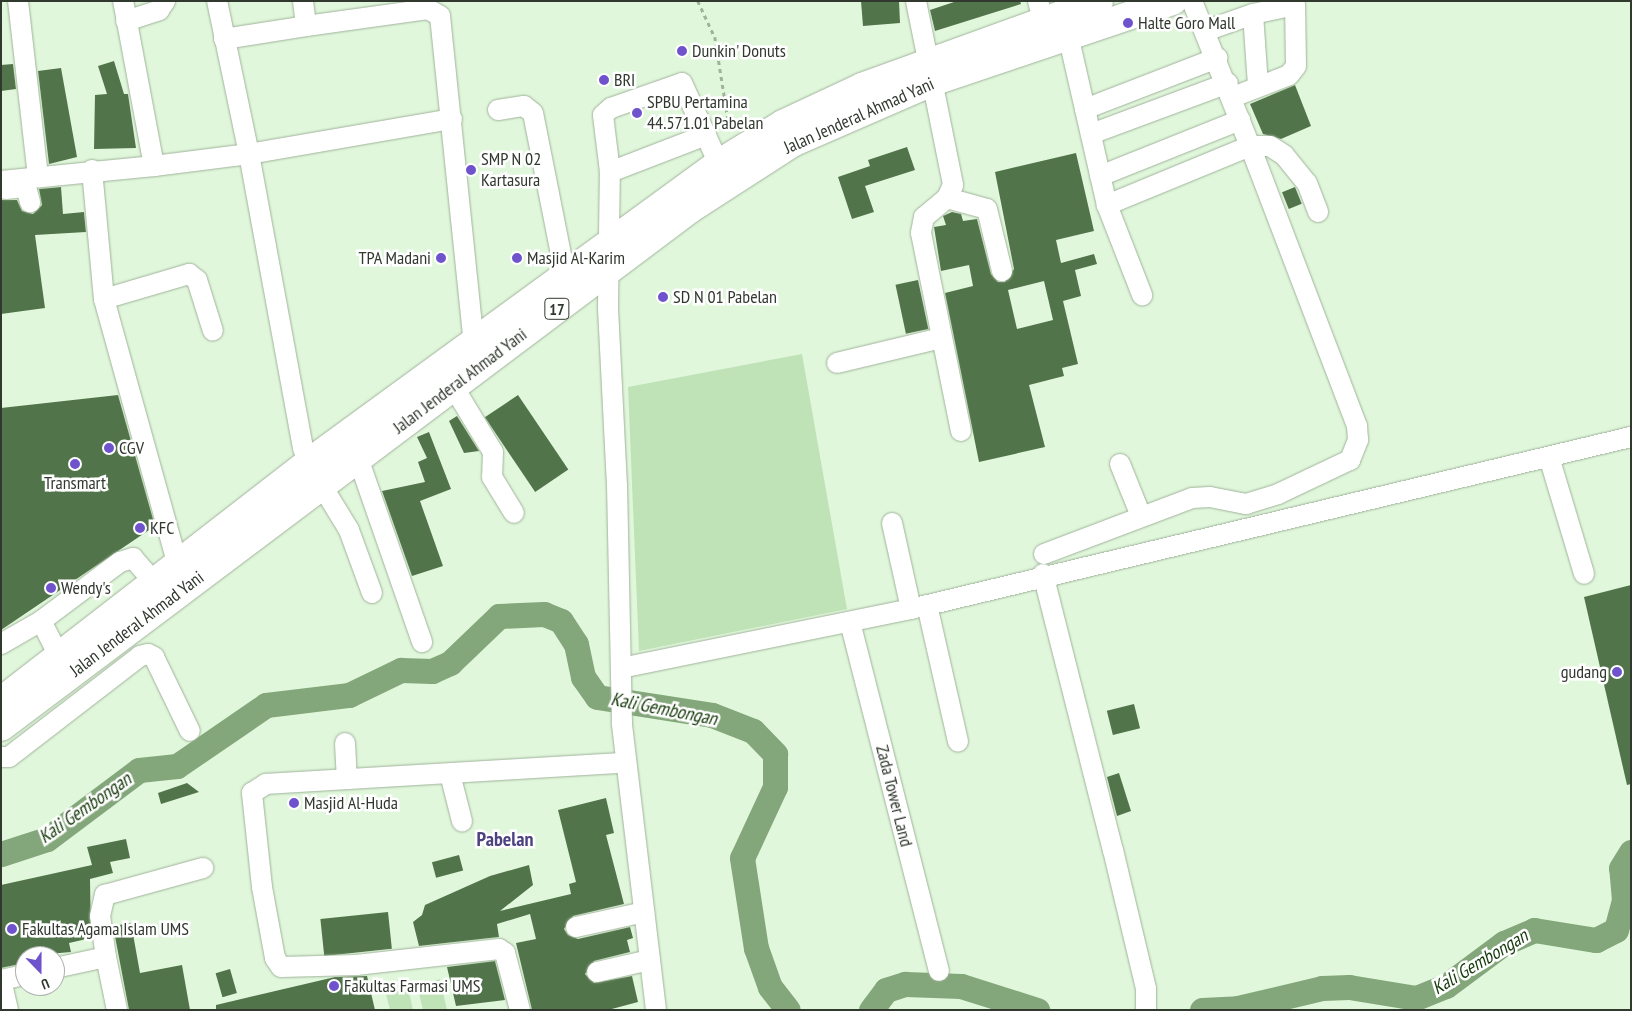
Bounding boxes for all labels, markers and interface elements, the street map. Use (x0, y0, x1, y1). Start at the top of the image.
place label: Halte Goro Mall (1138, 12, 1235, 34)
marker: Halte Goro Mall (1122, 17, 1134, 29)
place label: Dunkin' Donuts (692, 40, 787, 62)
marker: Dunkin' Donuts (676, 45, 688, 57)
place label: BRI (614, 69, 635, 91)
street label: Jalan Jenderal Ahmad Yani (780, 73, 938, 159)
marker: BRI (598, 74, 610, 86)
place label: SPBU Pertamina 44.571.01 Pabelan (647, 92, 763, 134)
marker: SPBU Pertamina 44.571.01 Pabelan (631, 107, 643, 119)
place label: SMP N 02 Kartasura (481, 149, 542, 192)
marker: SMP N 02 Kartasura (465, 164, 477, 176)
place label: TPA Madani (358, 247, 431, 269)
place label: Masjid Al-Karim (527, 247, 625, 269)
marker: TPA Madani (435, 252, 447, 264)
marker: Masjid Al-Karim (511, 252, 523, 264)
place label: SD N 01 Pabelan (673, 286, 777, 308)
marker: SD N 01 Pabelan (657, 291, 669, 303)
road number: 17 (543, 296, 571, 322)
street label: Jalan Jenderal Ahmad Yani (388, 323, 532, 439)
place label: CGV (119, 437, 144, 459)
marker: CGV (103, 442, 115, 454)
marker: Transmart (69, 458, 81, 470)
place label: Transmart (44, 472, 106, 494)
place label: KFC (150, 517, 175, 539)
marker: KFC (134, 522, 146, 534)
street label: Jalan Jenderal Ahmad Yani (65, 566, 209, 682)
place label: Wendy's (61, 577, 111, 599)
marker: Wendy's (45, 582, 57, 594)
place label: gudang (1561, 661, 1607, 683)
marker: gudang (1611, 666, 1623, 678)
water label: Kali Gembongan (609, 688, 719, 730)
street label: Zada Tower Land (871, 743, 917, 849)
water label: Kali Gembongan (34, 768, 136, 848)
place label: Masjid Al-Huda (304, 792, 399, 814)
marker: Masjid Al-Huda (288, 797, 300, 809)
district label: Pabelan (477, 827, 533, 851)
place label: Fakultas Agama Islam UMS (22, 918, 189, 940)
marker: Fakultas Agama Islam UMS (6, 923, 18, 935)
water label: Kali Gembongan (1428, 925, 1532, 999)
north arrow (15, 946, 65, 996)
text: U (39, 974, 52, 994)
place label: Fakultas Farmasi UMS (344, 975, 481, 997)
marker: Fakultas Farmasi UMS (328, 980, 340, 992)

